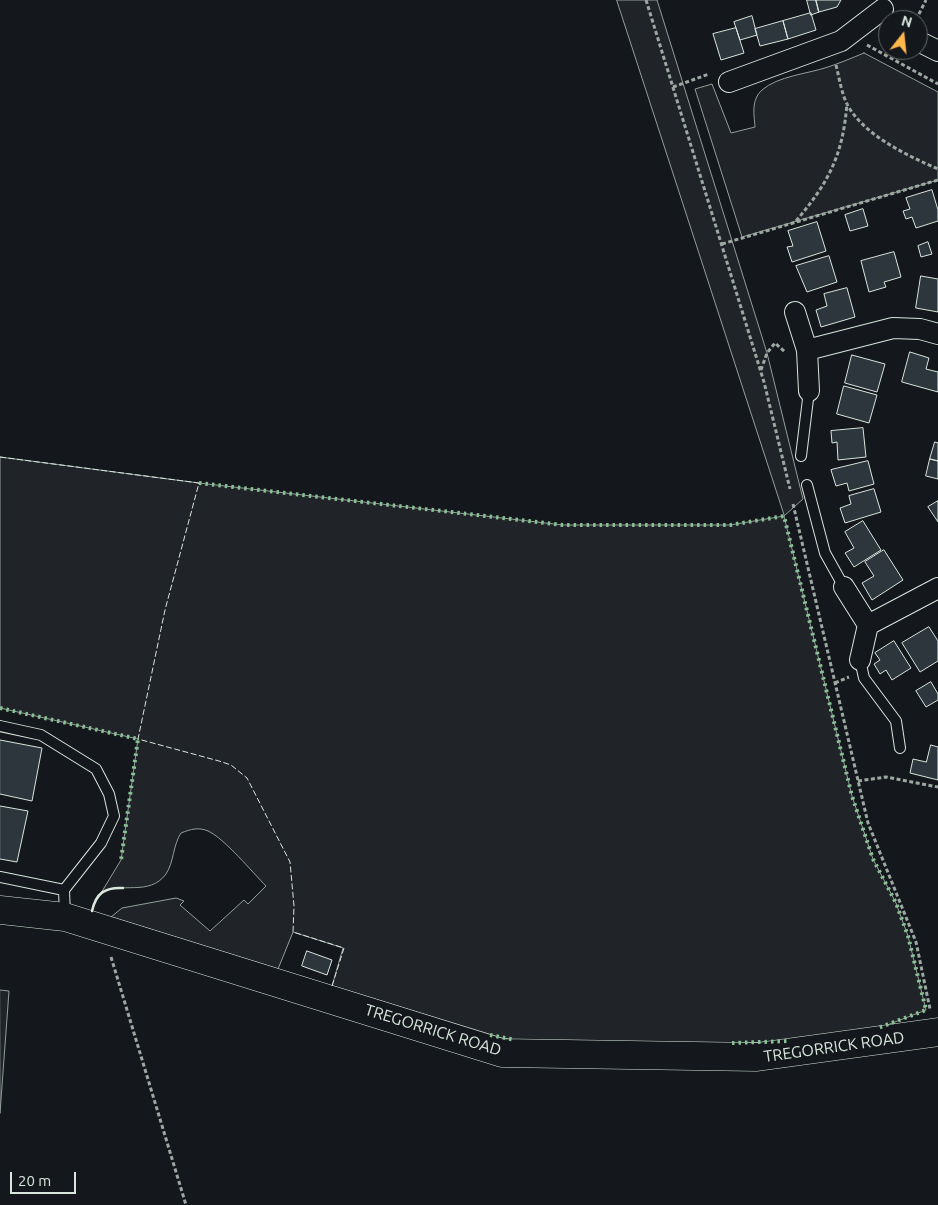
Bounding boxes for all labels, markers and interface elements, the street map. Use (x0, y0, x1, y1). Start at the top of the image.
north arrow (878, 10, 928, 60)
text: N (900, 12, 914, 31)
street label: TREGORRICK ROAD (362, 1000, 504, 1060)
street label: TREGORRICK ROAD (762, 1028, 906, 1066)
scale bar (12, 1162, 79, 1194)
text: 20 m (18, 1172, 51, 1189)

